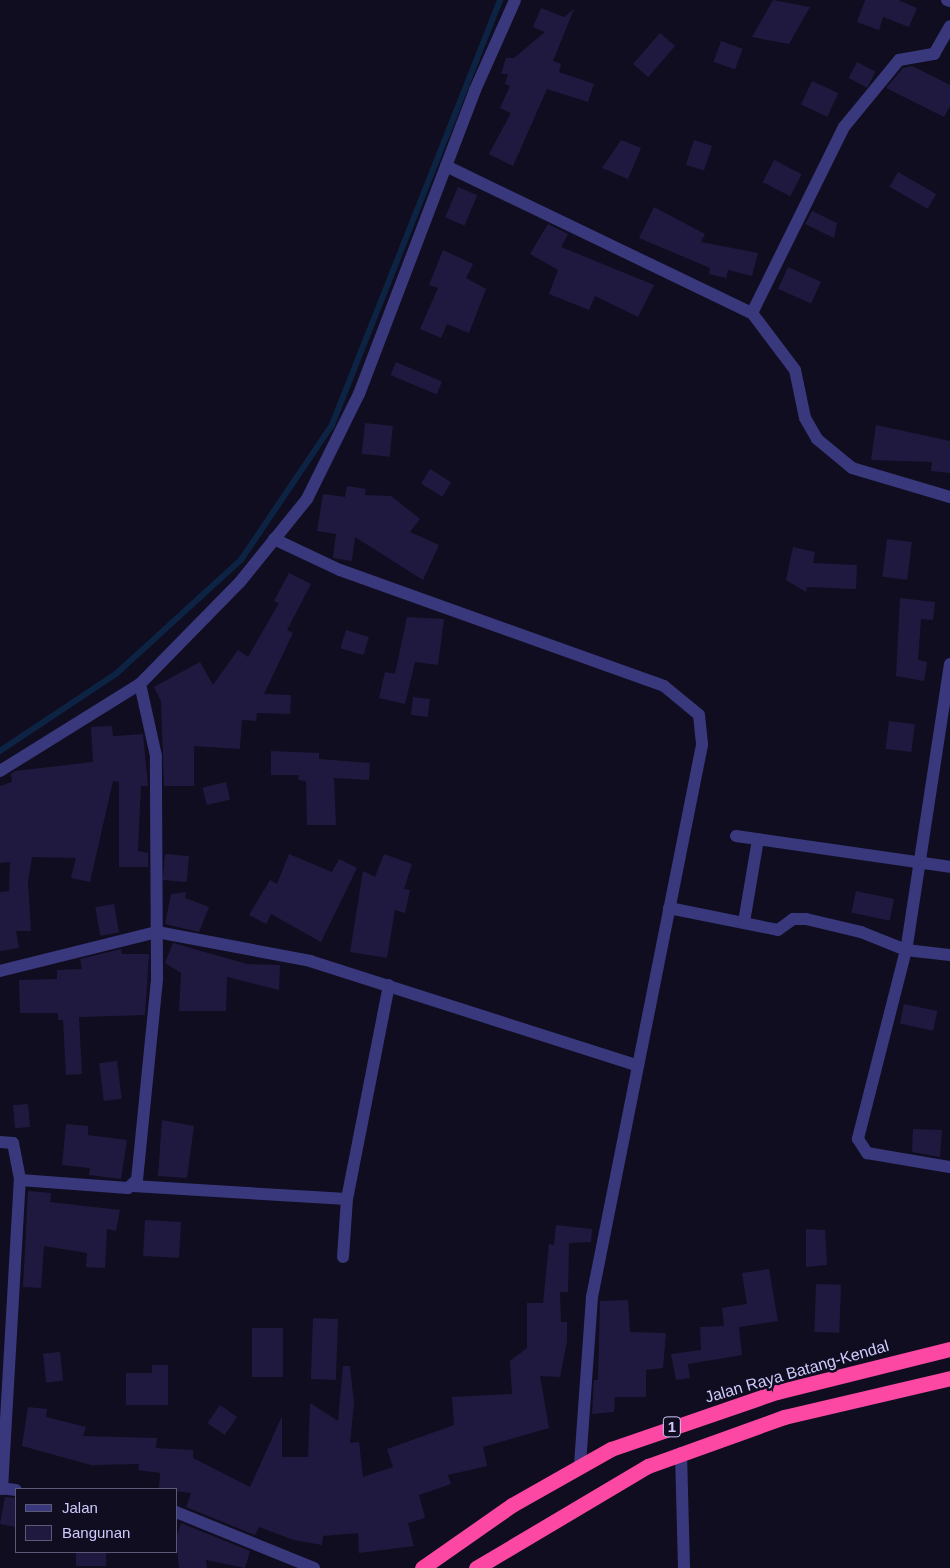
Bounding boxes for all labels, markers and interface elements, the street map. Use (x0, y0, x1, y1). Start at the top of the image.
street label: Jalan Raya Batang-Kendal (703, 1337, 891, 1407)
road number: 1 (662, 1414, 682, 1440)
legend (15, 1488, 178, 1553)
text: Jalan (62, 1499, 98, 1516)
text: Bangunan (62, 1524, 130, 1541)

